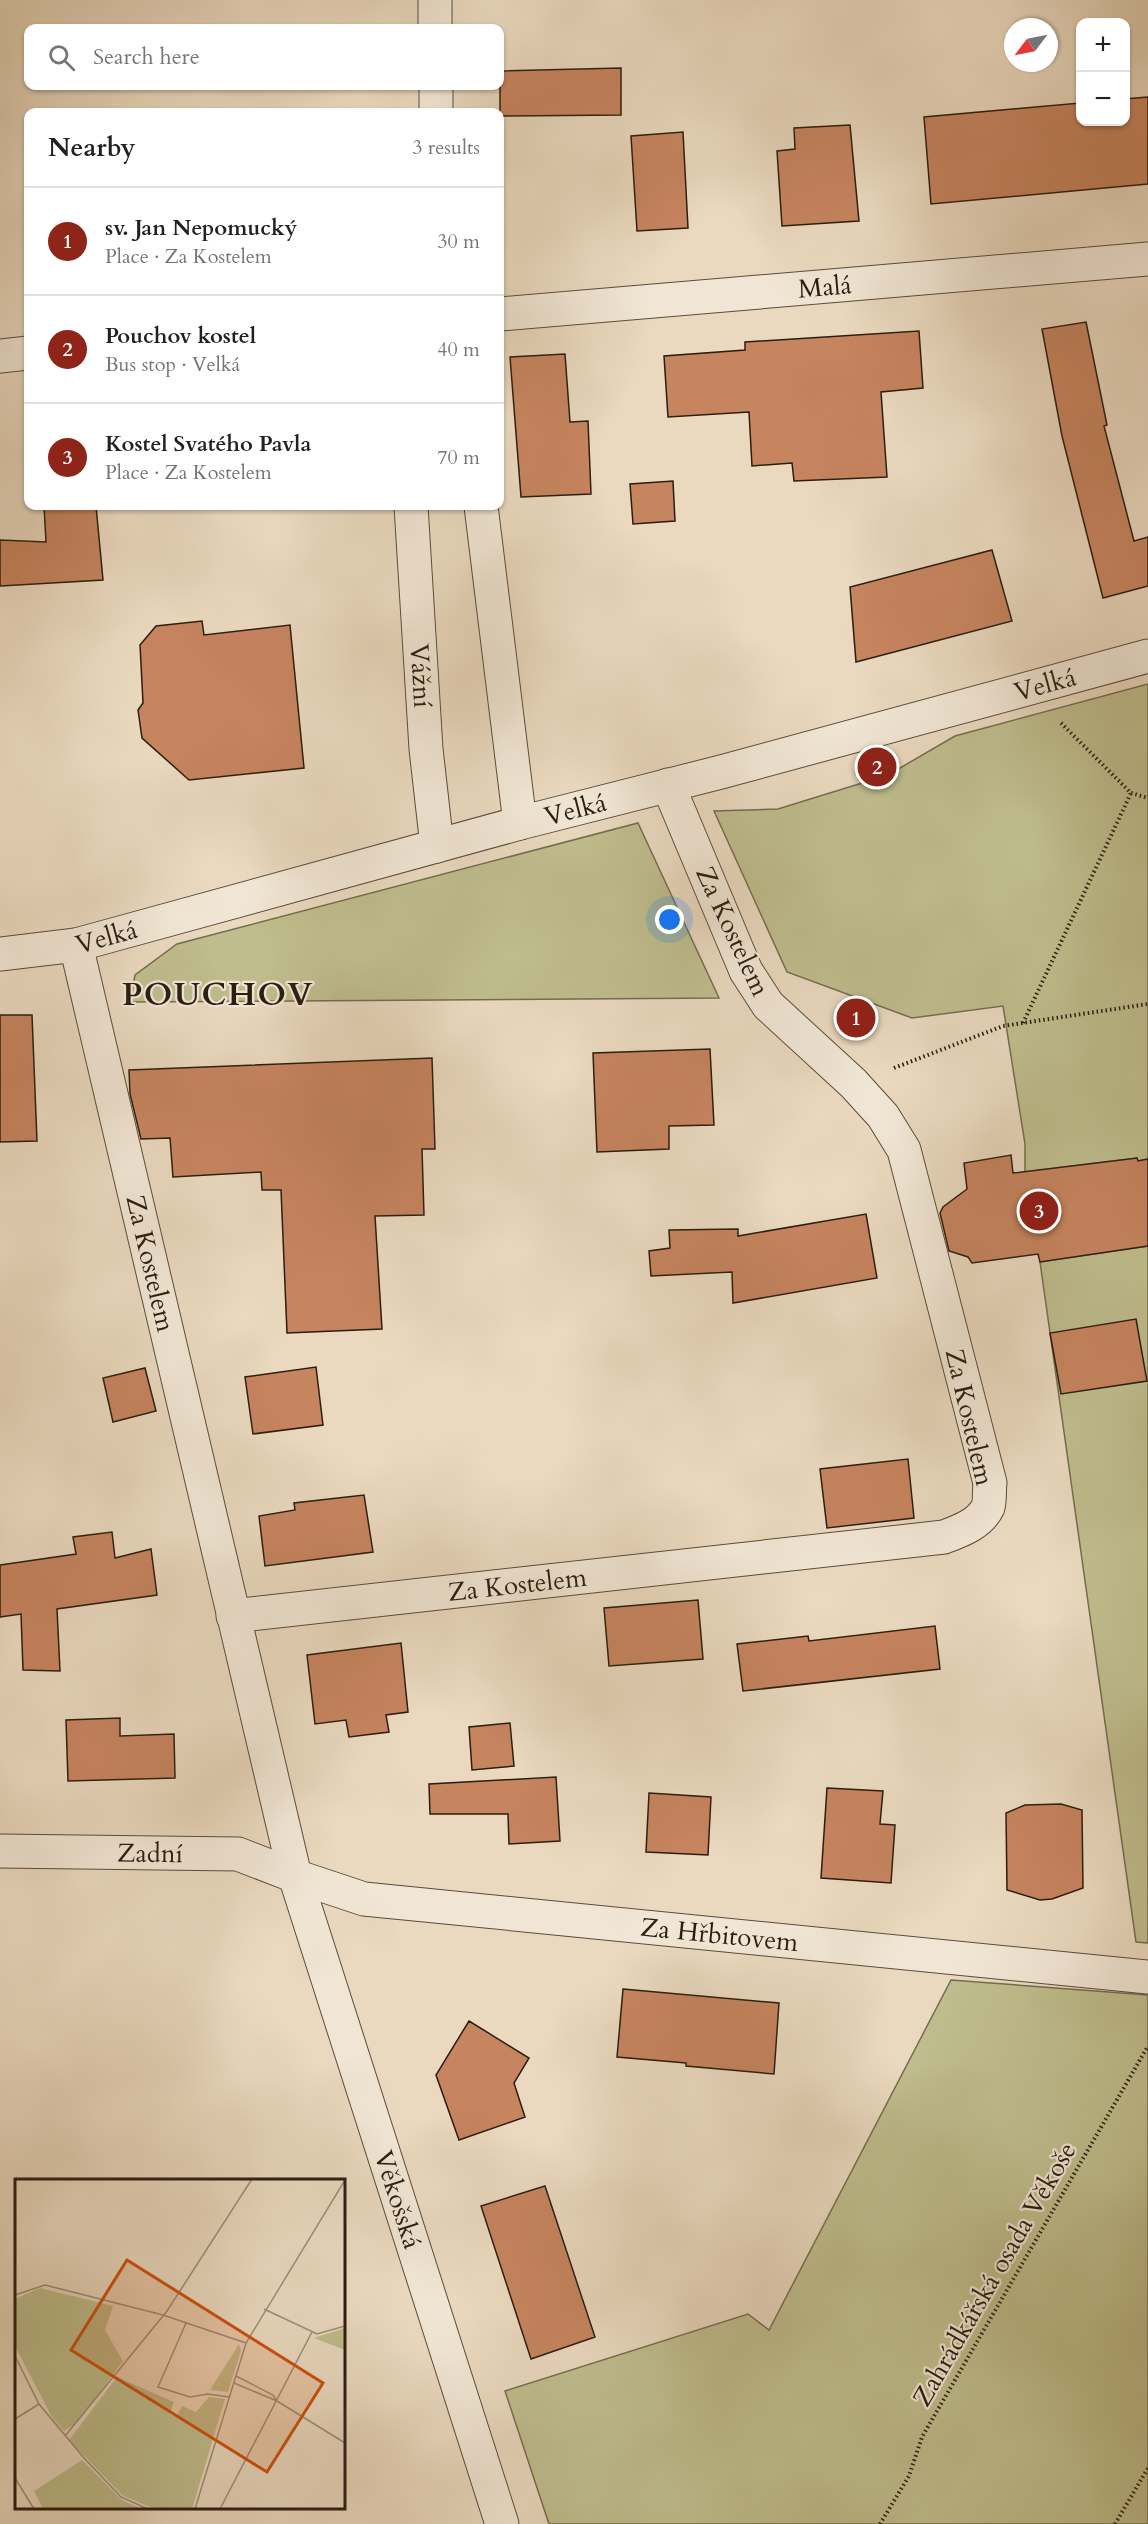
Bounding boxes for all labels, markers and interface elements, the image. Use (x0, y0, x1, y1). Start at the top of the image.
north arrow (1004, 18, 1058, 72)
map controls (1076, 18, 1130, 126)
button: + (1076, 18, 1130, 72)
search box (24, 24, 504, 90)
icon: search (45, 41, 78, 74)
text: Search here (93, 42, 200, 72)
button: − (1076, 72, 1130, 126)
text: Nearby (48, 130, 136, 165)
text: 3 results (412, 134, 480, 161)
text: sv. Jan Nepomucký (105, 213, 297, 243)
text: 1 (62, 228, 73, 255)
text: 30 m (437, 228, 480, 255)
text: Place · Za Kostelem (105, 243, 272, 270)
street label: Malá (797, 267, 853, 307)
text: Pouchov kostel (105, 321, 256, 351)
text: 2 (62, 336, 73, 363)
text: 40 m (437, 336, 480, 363)
text: Bus stop · Velká (105, 351, 240, 378)
text: Kostel Svatého Pavla (105, 429, 311, 459)
text: 3 (62, 444, 73, 471)
text: 70 m (437, 444, 480, 471)
text: Place · Za Kostelem (105, 459, 272, 486)
street label: Vážní (402, 643, 440, 709)
street label: Velká (1010, 659, 1080, 710)
pin: 2 (858, 744, 896, 789)
street label: Velká (541, 785, 610, 834)
street label: Za Kostelem (687, 861, 778, 1002)
your location (655, 905, 684, 934)
street label: Velká (72, 912, 141, 962)
district label: POUCHOV (122, 973, 314, 1017)
pin: 1 (836, 996, 876, 1040)
pin: 3 (1020, 1188, 1058, 1234)
street label: Za Kostelem (117, 1192, 183, 1335)
street label: Za Kostelem (937, 1345, 1002, 1489)
street label: Za Kostelem (446, 1560, 588, 1610)
street label: Zadní (117, 1835, 183, 1871)
street label: Za Hřbitovem (639, 1910, 800, 1960)
street label: Zahrádkářská osada Věkoše (904, 2136, 1084, 2413)
street label: Věkošská (366, 2146, 430, 2253)
inset map (15, 2179, 345, 2509)

